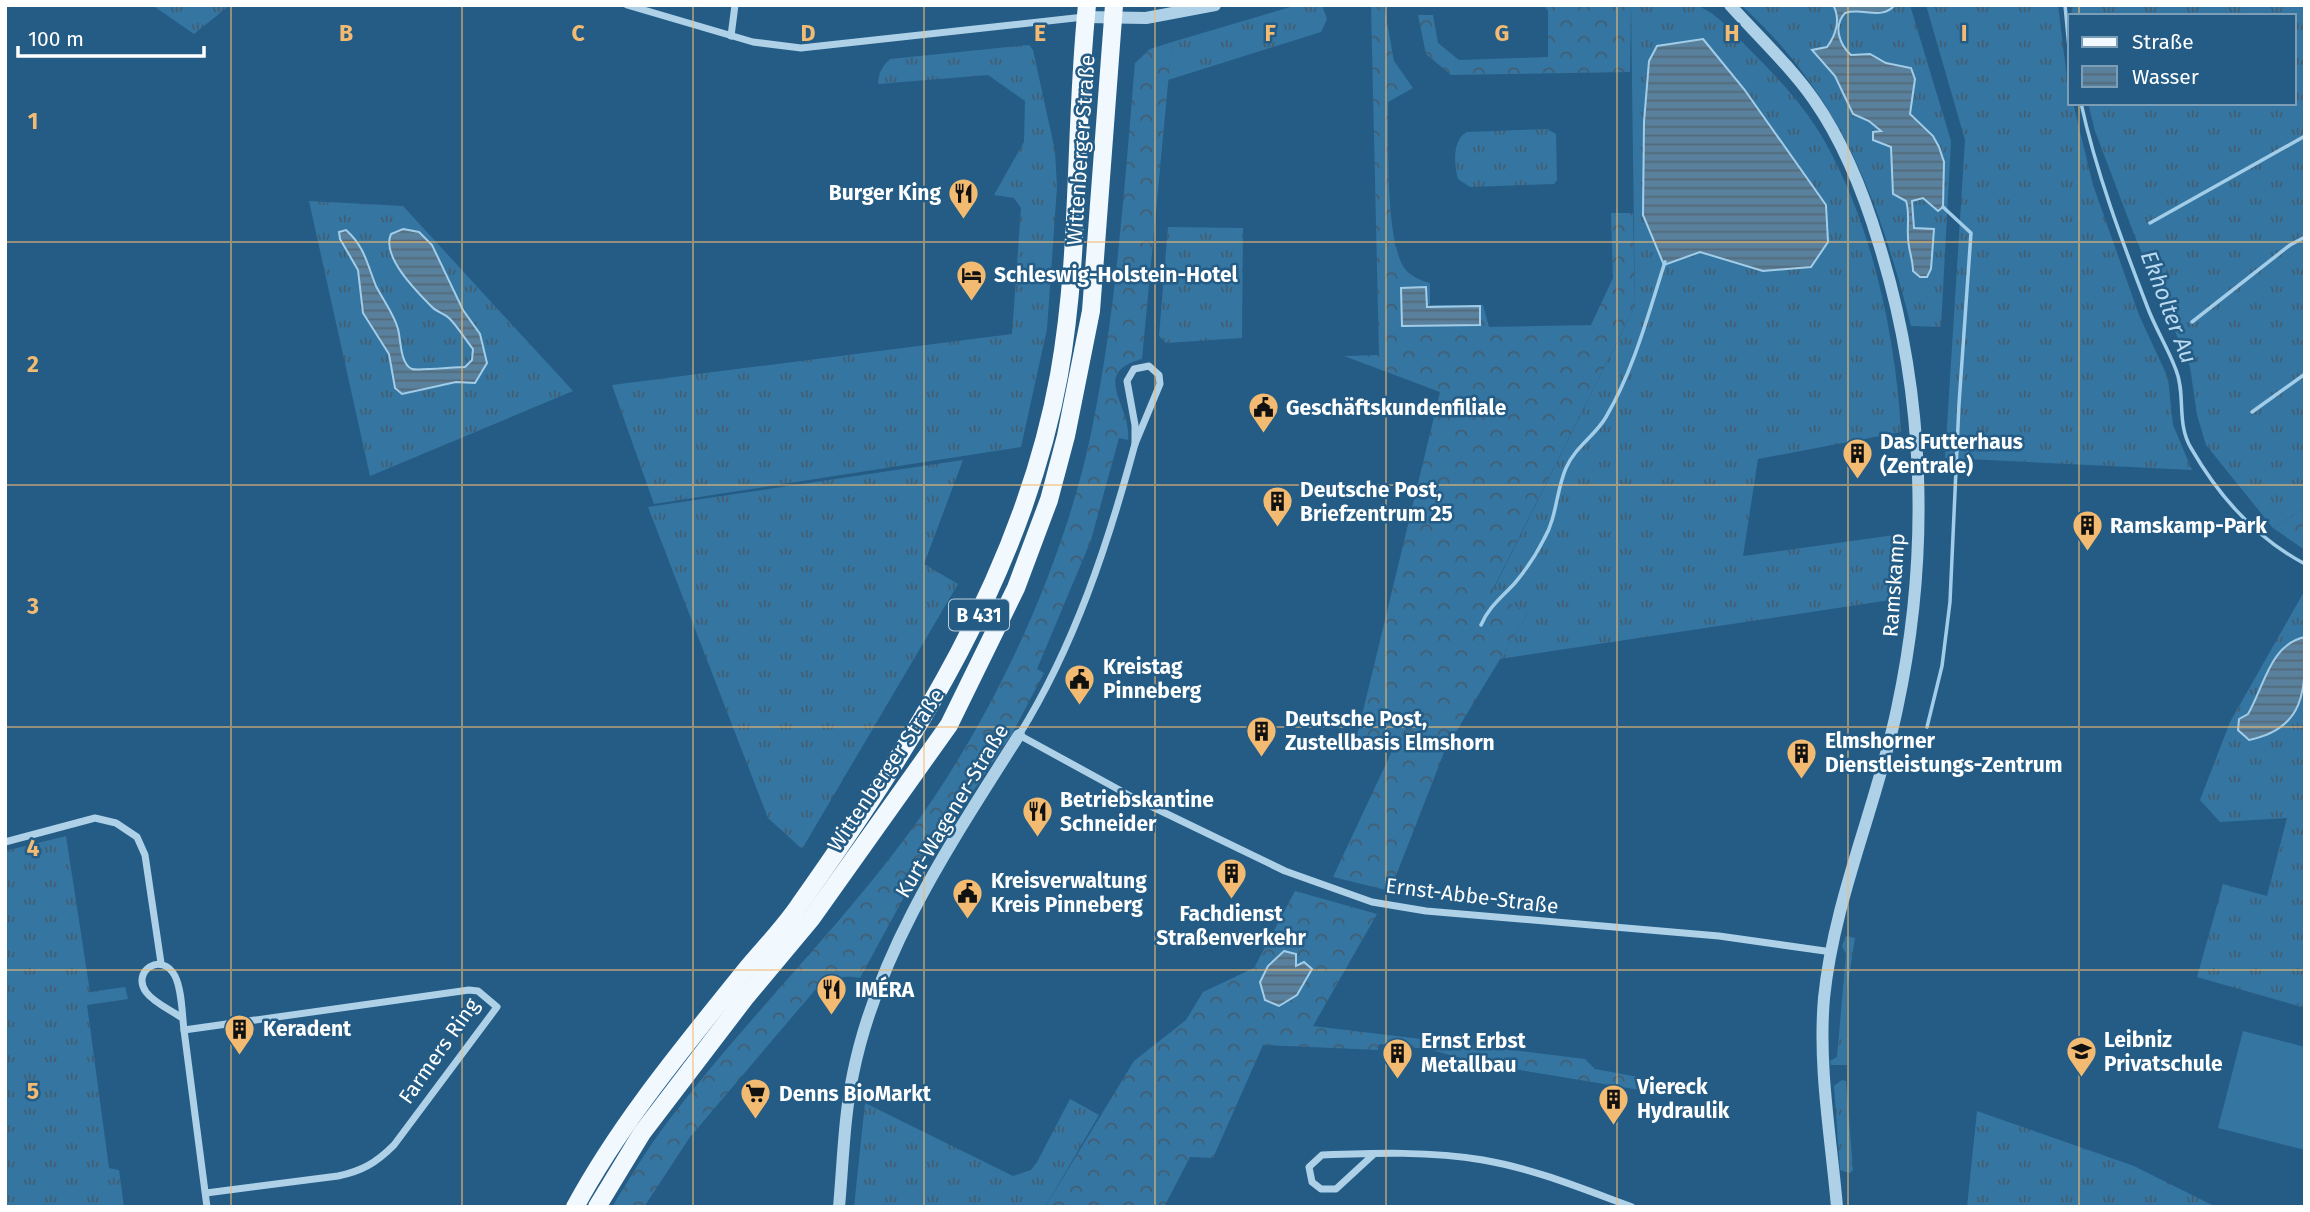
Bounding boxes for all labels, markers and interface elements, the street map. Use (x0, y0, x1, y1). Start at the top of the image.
scale bar (18, 14, 203, 58)
legend (2068, 14, 2296, 105)
text: B (339, 19, 353, 47)
text: C (571, 19, 585, 47)
text: D (801, 19, 816, 47)
text: E (1034, 19, 1046, 47)
text: F (1264, 19, 1276, 47)
text: G (1495, 19, 1509, 47)
text: H (1724, 19, 1740, 47)
text: I (1961, 19, 1967, 47)
text: 100 m (28, 26, 84, 52)
text: Straße (2132, 29, 2194, 55)
street label: Wittenberger Straße (1061, 54, 1101, 246)
text: Wasser (2132, 64, 2199, 90)
text: 1 (28, 107, 38, 135)
restaurant icon: Burger King (947, 176, 981, 220)
place label: Burger King (829, 180, 941, 206)
water label: Ekholter Au (2135, 247, 2203, 367)
hotel icon: Schleswig-Holstein-Hotel (954, 258, 988, 302)
place label: Schleswig-Holstein-Hotel (994, 262, 1239, 288)
text: 2 (27, 350, 39, 378)
public building icon: Geschäftskundenfiliale (1246, 391, 1280, 435)
place label: Geschäftskundenfiliale (1286, 395, 1507, 421)
place label: Das Futterhaus (Zentrale) (1880, 429, 2023, 479)
building icon: Das Futterhaus (Zentrale) (1840, 437, 1874, 481)
place label: Deutsche Post, Briefzentrum 25 (1300, 477, 1453, 527)
building icon: Deutsche Post, Briefzentrum 25 (1260, 485, 1294, 529)
building icon: Ramskamp-Park (2070, 509, 2104, 553)
place label: Ramskamp-Park (2110, 513, 2267, 539)
street label: Ramskamp (1877, 532, 1911, 638)
text: 3 (26, 592, 39, 620)
road number: B 431 (949, 600, 1009, 630)
place label: Kreistag Pinneberg (1103, 654, 1202, 704)
public building icon: Kreistag Pinneberg (1063, 662, 1097, 706)
street label: Wittenberger Straße (822, 684, 950, 856)
place label: Deutsche Post, Zustellbasis Elmshorn (1285, 706, 1495, 756)
building icon: Deutsche Post, Zustellbasis Elmshorn (1245, 714, 1279, 758)
street label: Kurt-Wagener-Straße (890, 719, 1014, 903)
place label: Elmshorner Dienstleistungs-Zentrum (1825, 728, 2063, 778)
building icon: Elmshorner Dienstleistungs-Zentrum (1785, 736, 1819, 780)
place label: Betriebskantine Schneider (1060, 787, 1214, 837)
restaurant icon: Betriebskantine Schneider (1020, 795, 1054, 839)
text: 4 (27, 834, 40, 862)
building icon: Fachdienst Straßenverkehr (1214, 857, 1248, 901)
place label: Kreisverwaltung Kreis Pinneberg (991, 868, 1147, 918)
street label: Ernst-Abbe-Straße (1384, 872, 1560, 920)
public building icon: Kreisverwaltung Kreis Pinneberg (951, 876, 985, 920)
place label: Fachdienst Straßenverkehr (1156, 901, 1306, 951)
restaurant icon: IMÉRA (815, 973, 849, 1017)
place label: IMÉRA (855, 976, 915, 1003)
street label: Farmers Ring (393, 993, 485, 1109)
building icon: Keradent (223, 1012, 257, 1056)
place label: Keradent (263, 1016, 352, 1042)
place label: Leibniz Privatschule (2104, 1027, 2223, 1077)
place label: Ernst Erbst Metallbau (1421, 1028, 1527, 1078)
school or university icon: Leibniz Privatschule (2064, 1035, 2098, 1079)
building icon: Ernst Erbst Metallbau (1381, 1036, 1415, 1080)
place label: Viereck Hydraulik (1636, 1074, 1730, 1124)
text: 5 (27, 1077, 39, 1105)
supermarket icon: Denns BioMarkt (739, 1077, 773, 1121)
place label: Denns BioMarkt (779, 1081, 932, 1107)
building icon: Viereck Hydraulik (1597, 1082, 1631, 1126)

